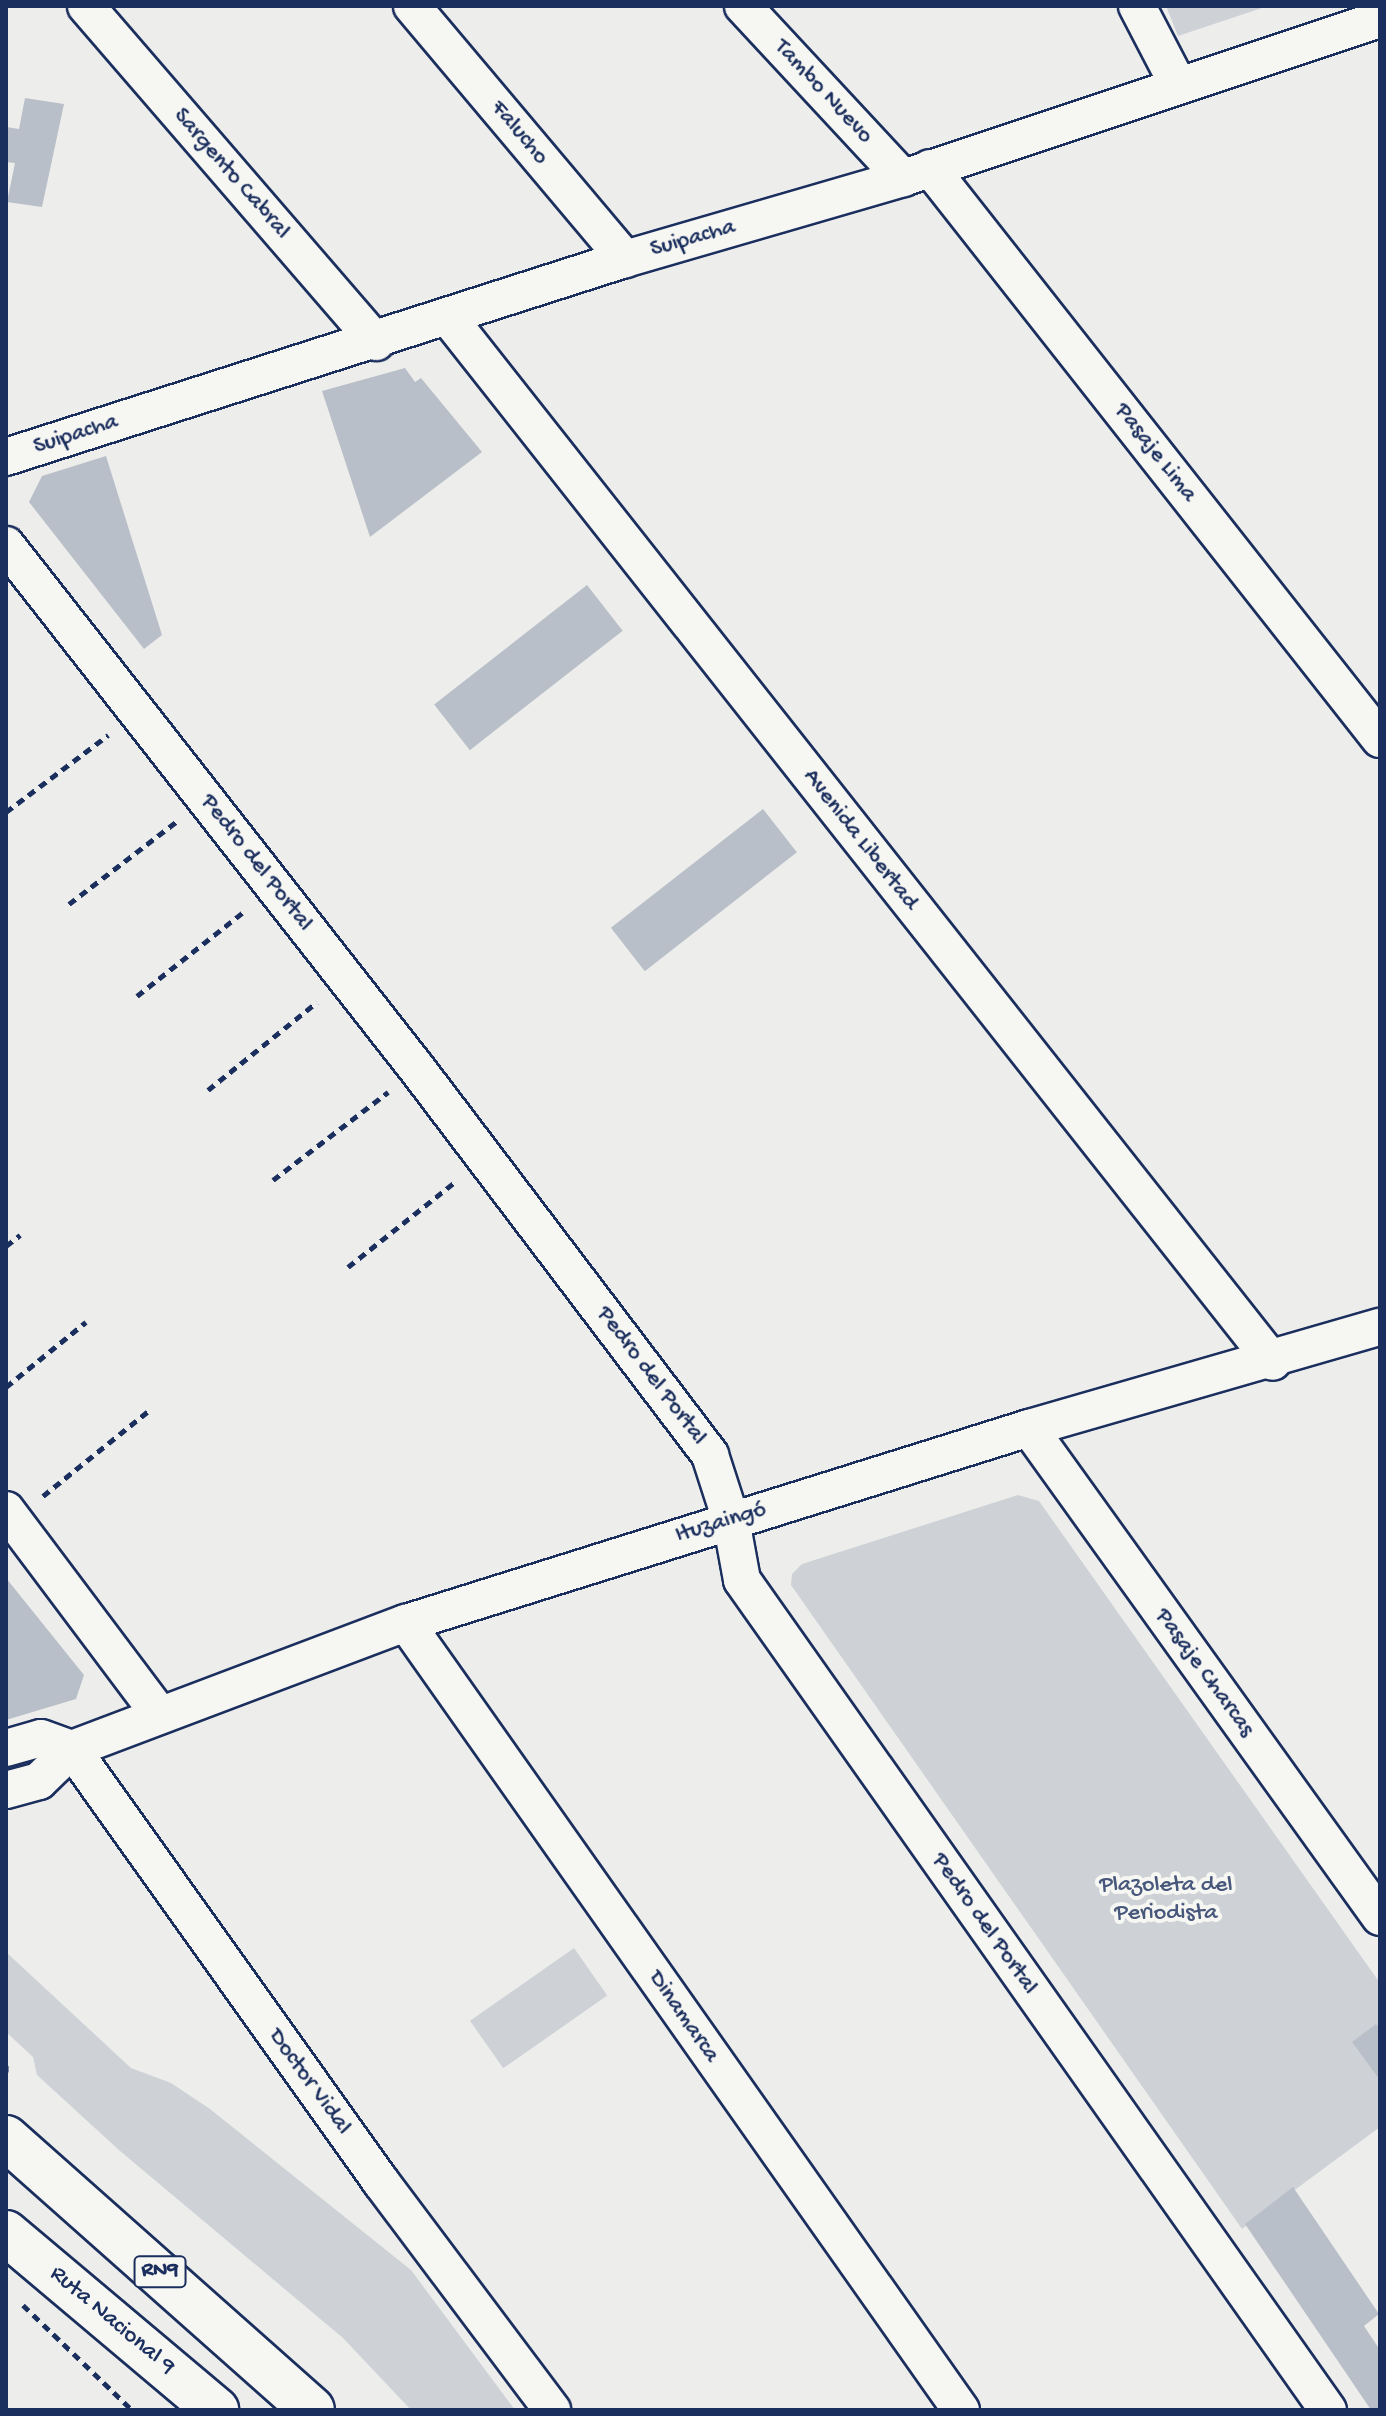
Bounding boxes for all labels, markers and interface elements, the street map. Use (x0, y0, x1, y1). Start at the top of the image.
street label: Tambo Nuevo (767, 34, 879, 150)
street label: Falucho (484, 95, 554, 171)
street label: Sargento Cabral (166, 103, 296, 245)
street label: Suipacha (647, 213, 739, 265)
street label: Pasaje Lima (1107, 398, 1203, 508)
street label: Suipacha (30, 408, 122, 462)
street label: Avenida Libertad (796, 764, 924, 916)
street label: Pedro del Portal (193, 789, 319, 937)
street label: Pedro del Portal (589, 1301, 713, 1451)
street label: Ituzaingó (672, 1496, 770, 1550)
street label: Pasaje Charcas (1148, 1603, 1260, 1743)
street label: Pedro del Portal (924, 1848, 1044, 2000)
park label: Plazoleta del Periodista (1099, 1872, 1233, 1928)
street label: Dinamarca (641, 1965, 725, 2069)
street label: Doctor Vidal (261, 2023, 357, 2141)
road number: RN9 (132, 2254, 188, 2290)
street label: Ruta Nacional 9 (43, 2260, 181, 2382)

